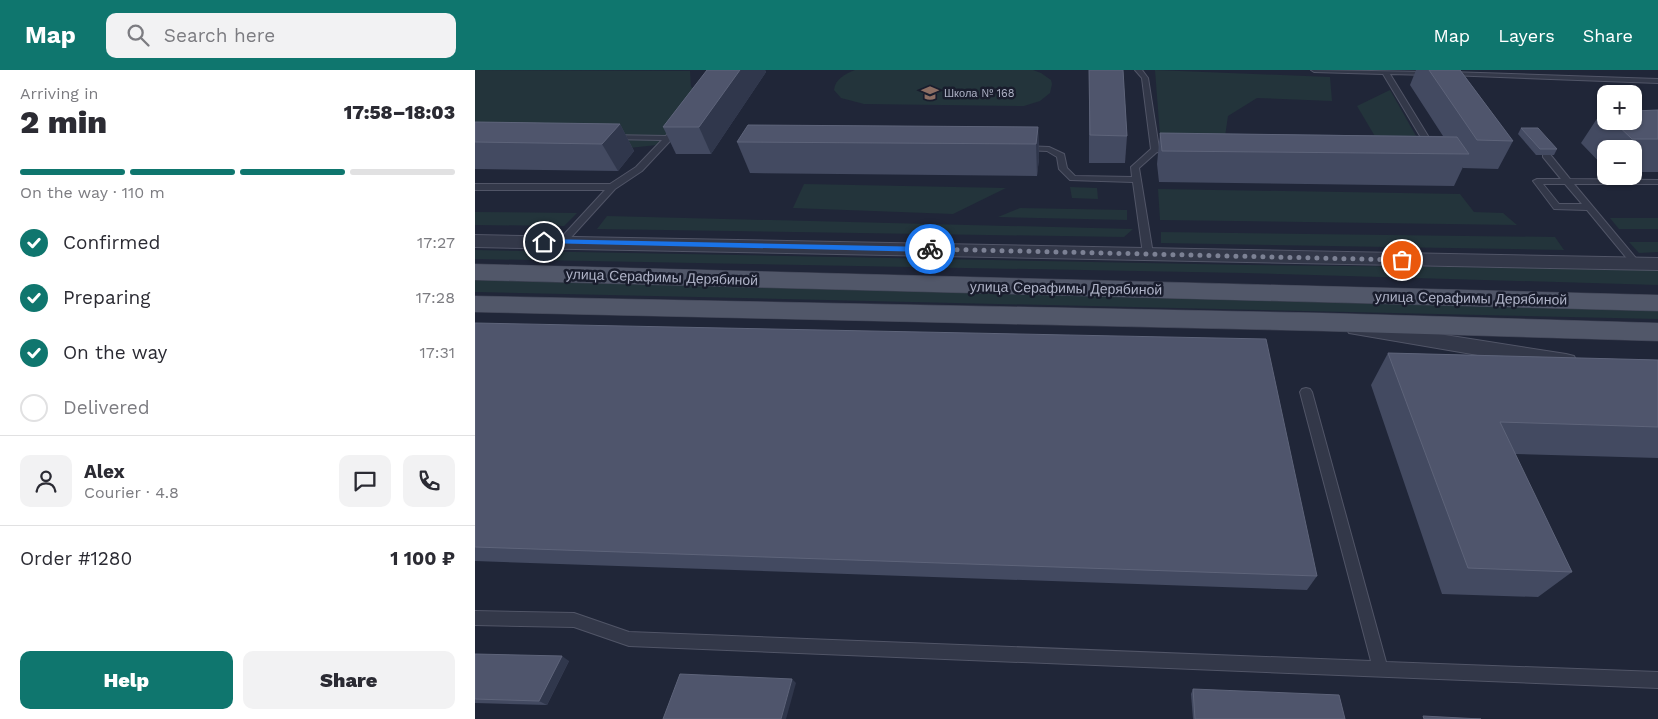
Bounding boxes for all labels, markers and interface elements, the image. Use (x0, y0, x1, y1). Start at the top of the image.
search box (106, 13, 456, 58)
text: Map (25, 21, 76, 49)
icon: search (124, 21, 152, 49)
text: Search here (164, 24, 275, 47)
text: Map (1433, 25, 1470, 46)
text: Layers (1498, 25, 1555, 46)
text: Share (1583, 25, 1633, 46)
school or university icon: Школа № 168 (920, 83, 940, 103)
text: Arriving in (20, 84, 98, 103)
map controls (1597, 85, 1642, 185)
button: + (1597, 85, 1642, 130)
place label: Школа № 168 (944, 87, 1015, 100)
text: 17:58–18:03 (344, 101, 455, 124)
text: 2 min (20, 103, 107, 141)
button: − (1597, 140, 1642, 185)
text: On the way · 110 m (20, 183, 165, 202)
pin (523, 221, 565, 263)
courier (905, 224, 955, 274)
icon: home (530, 228, 558, 256)
icon: check (20, 229, 48, 257)
text: Confirmed (63, 231, 160, 254)
text: 17:27 (417, 233, 455, 252)
icon: bike (916, 235, 944, 263)
pin (1381, 239, 1423, 281)
icon: bag (1388, 246, 1416, 274)
street label: улица Серафимы Дерябиной (566, 266, 758, 288)
street label: улица Серафимы Дерябиной (970, 278, 1162, 298)
icon: check (20, 284, 48, 312)
text: Preparing (63, 286, 150, 309)
text: 17:28 (416, 288, 455, 307)
street label: улица Серафимы Дерябиной (1375, 288, 1567, 308)
icon: check (20, 339, 48, 367)
text: On the way (63, 341, 167, 364)
text: 17:31 (419, 343, 455, 362)
text: Delivered (63, 396, 150, 419)
button: person (20, 455, 72, 507)
button: chat (339, 455, 391, 507)
button: phone (403, 455, 455, 507)
text: Alex (84, 460, 125, 483)
text: Courier · 4.8 (84, 483, 179, 502)
text: Order #1280 (20, 547, 132, 570)
text: 1 100 ₽ (390, 547, 455, 570)
button: Help (20, 651, 233, 709)
button: Share (243, 651, 455, 709)

